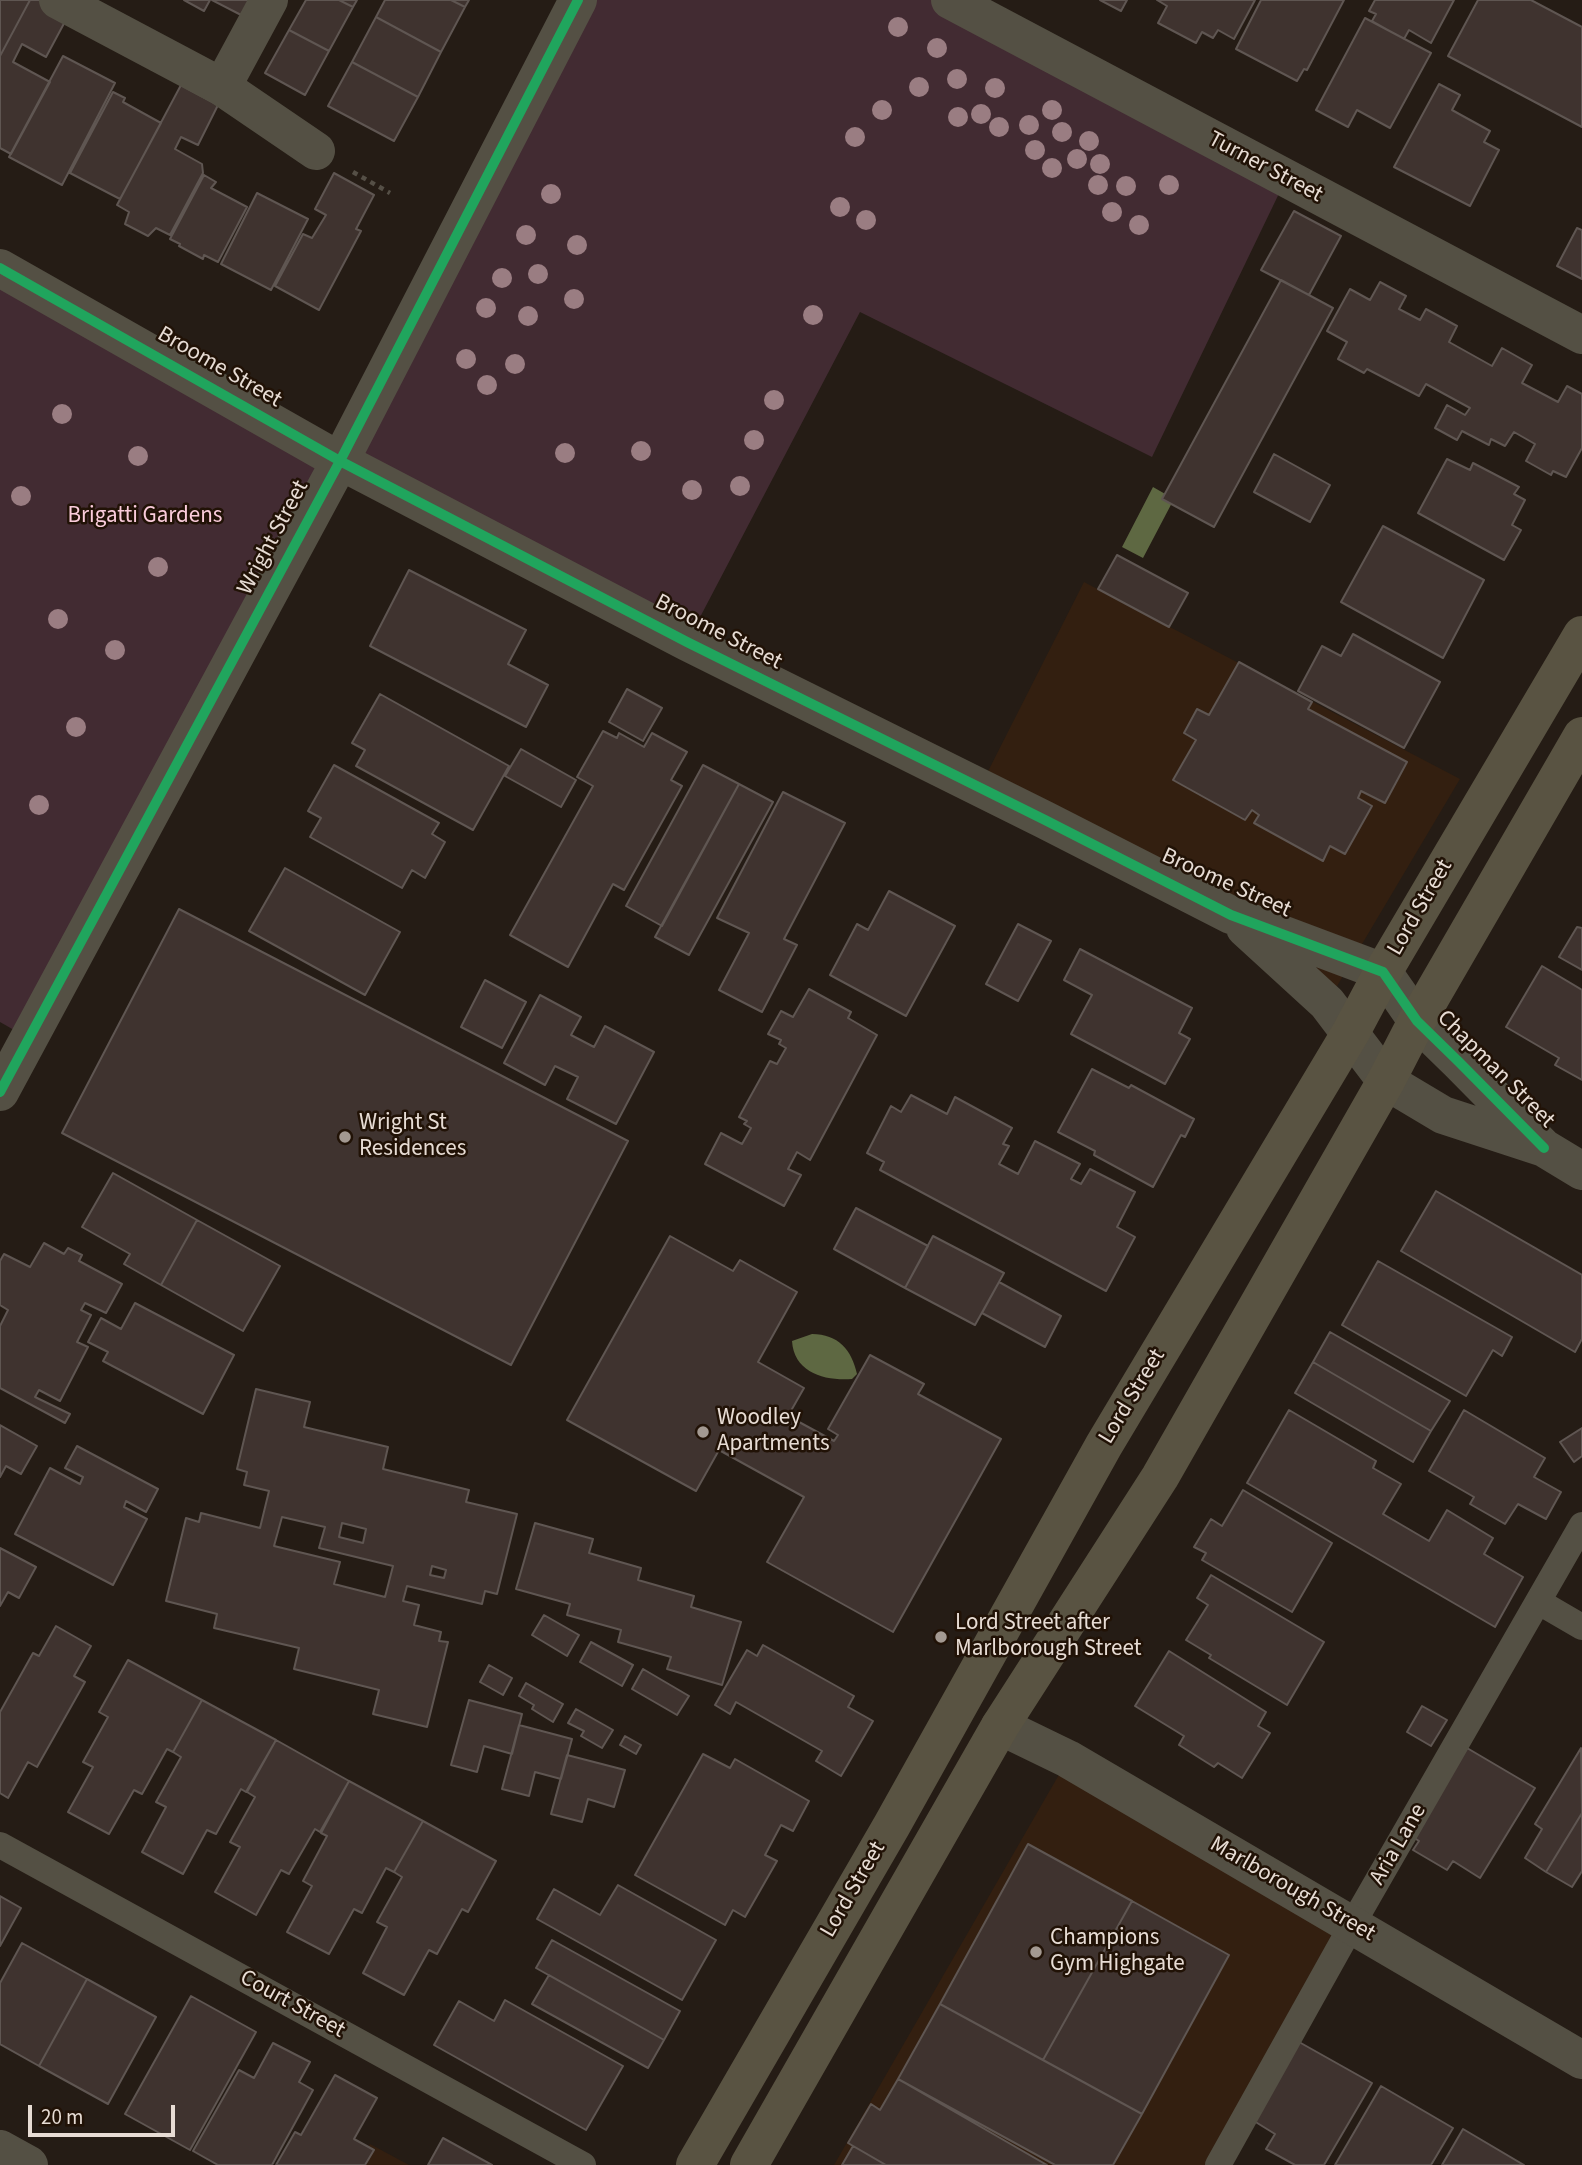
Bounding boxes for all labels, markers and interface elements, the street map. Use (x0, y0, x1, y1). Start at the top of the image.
street label: Turner Street (1203, 126, 1327, 210)
street label: Broome Street (152, 321, 286, 415)
street label: Wright Street (232, 476, 316, 600)
park label: Brigatti Gardens (68, 503, 222, 531)
street label: Broome Street (650, 589, 786, 677)
street label: Broome Street (1157, 843, 1295, 925)
street label: Lord Street (1383, 855, 1459, 961)
street label: Chapman Street (1430, 1005, 1560, 1135)
place label: Wright St Residences (359, 1110, 466, 1164)
marker: Wright St Residences (337, 1129, 353, 1145)
street label: Lord Street (1094, 1344, 1172, 1450)
place label: Woodley Apartments (717, 1405, 830, 1459)
marker: Woodley Apartments (695, 1424, 711, 1440)
place label: Lord Street after Marlborough Street (955, 1610, 1141, 1664)
marker: Lord Street after Marlborough Street (933, 1629, 949, 1645)
street label: Aria Lane (1365, 1800, 1433, 1890)
street label: Marlborough Street (1204, 1831, 1380, 1949)
street label: Lord Street (816, 1837, 892, 1943)
place label: Champions Gym Highgate (1050, 1925, 1185, 1979)
marker: Champions Gym Highgate (1028, 1944, 1044, 1960)
street label: Court Street (235, 1965, 349, 2045)
scale bar (32, 2092, 178, 2136)
text: 20 m (41, 2102, 83, 2132)

